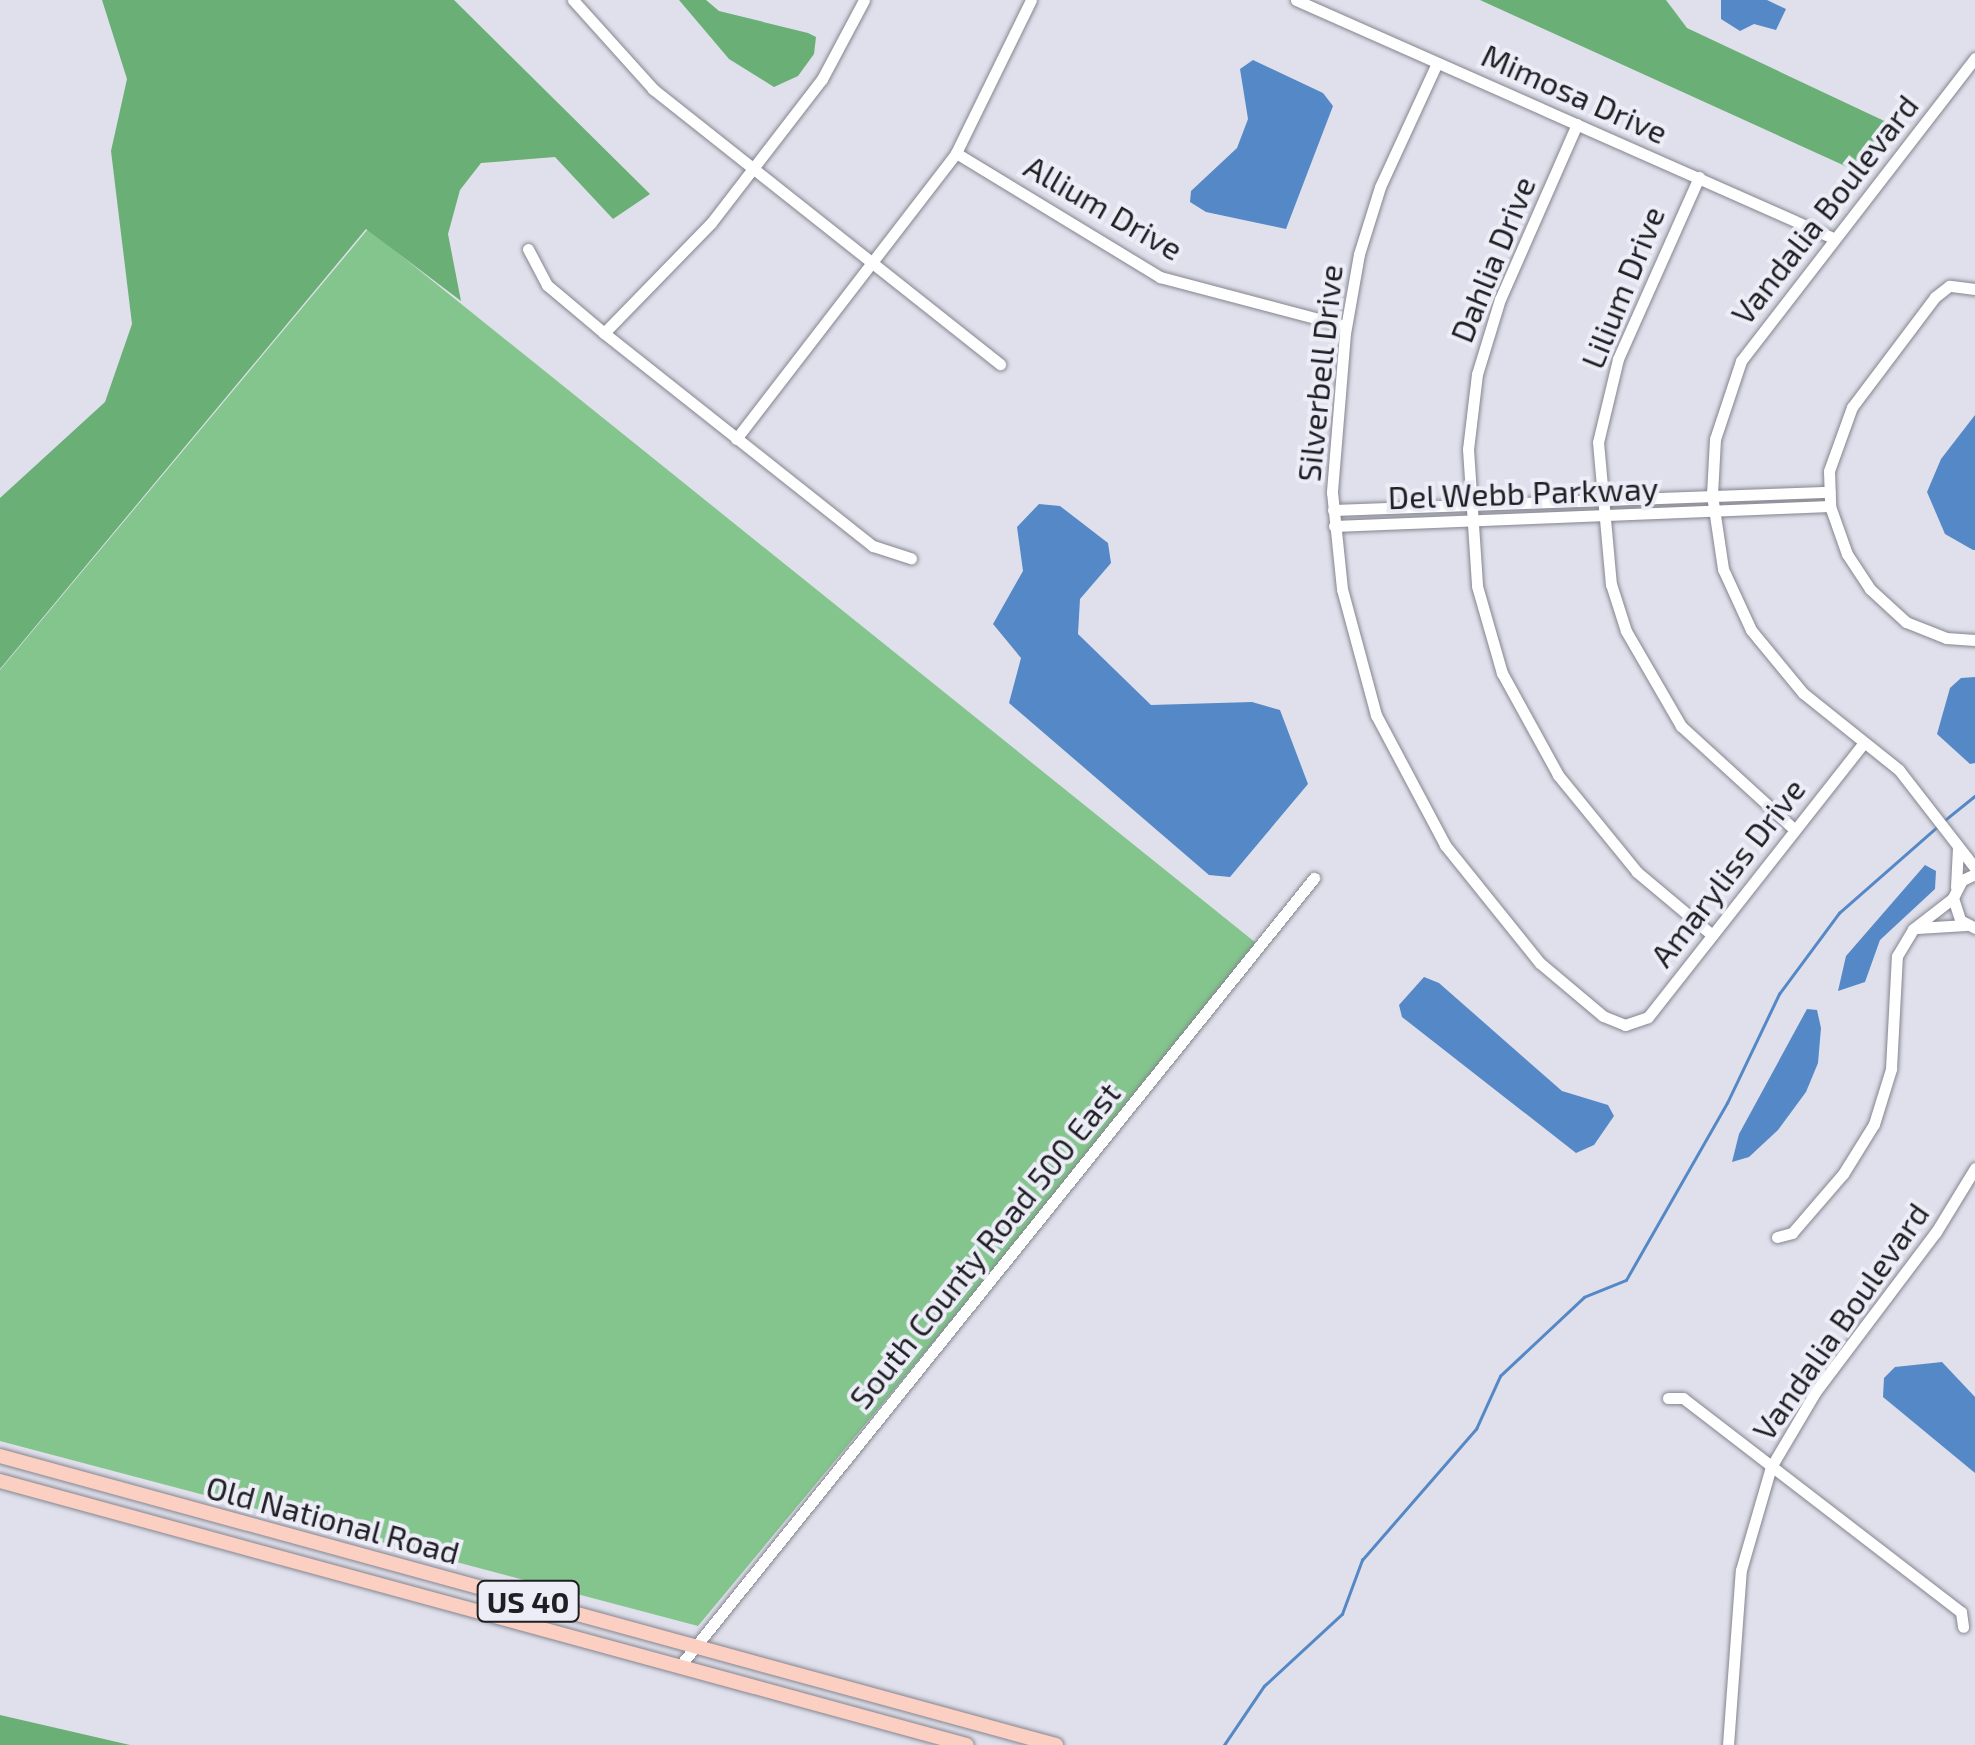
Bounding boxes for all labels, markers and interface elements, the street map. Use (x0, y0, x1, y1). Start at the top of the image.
street label: Mimosa Drive (1476, 35, 1674, 151)
street label: Vandalia Boulevard (1722, 87, 1926, 331)
street label: Allium Drive (1018, 146, 1190, 268)
street label: Dahlia Drive (1441, 170, 1543, 348)
street label: Lilium Drive (1572, 200, 1672, 374)
street label: Silverbell Drive (1288, 262, 1350, 484)
street label: Del Webb Parkway (1386, 468, 1660, 516)
street label: Amaryliss Drive (1642, 770, 1812, 974)
street label: South County Road 500 East (840, 1074, 1128, 1416)
street label: Vandalia Boulevard (1744, 1195, 1936, 1447)
street label: Old National Road (202, 1467, 464, 1571)
road number: US 40 (476, 1576, 580, 1626)

